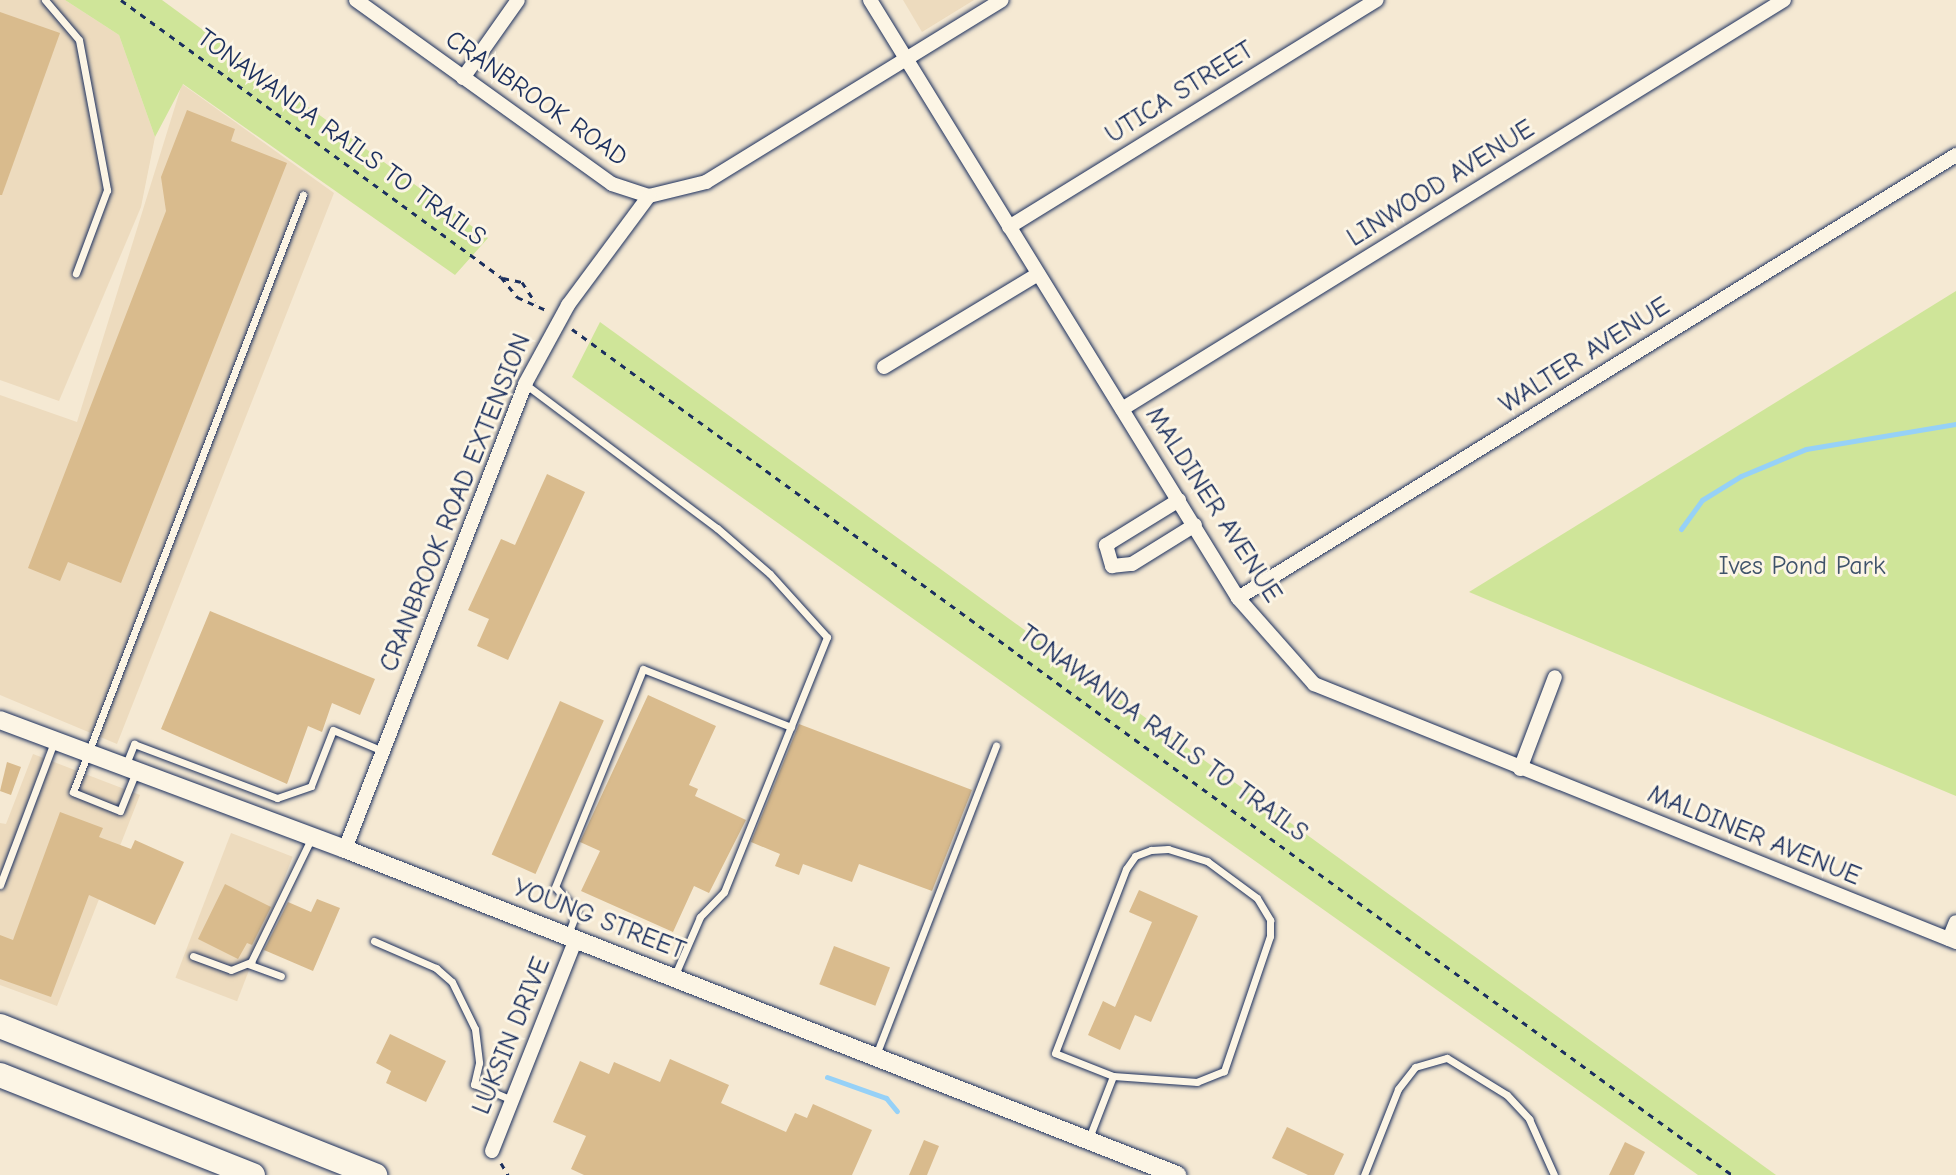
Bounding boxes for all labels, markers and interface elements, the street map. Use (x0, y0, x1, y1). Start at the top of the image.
street label: TONAWANDA RAILS TO TRAILS (190, 23, 492, 253)
street label: CRANBROOK ROAD (439, 24, 633, 174)
street label: UTICA STREET (1100, 35, 1260, 151)
street label: LINWOOD AVENUE (1342, 114, 1540, 254)
street label: WALTER AVENUE (1494, 291, 1676, 421)
street label: CRANBROOK ROAD EXTENSION (374, 329, 538, 677)
street label: MALDINER AVENUE (1138, 401, 1288, 609)
park label: Ives Pond Park (1719, 551, 1885, 583)
street label: TONAWANDA RAILS TO TRAILS (1012, 619, 1314, 849)
street label: MALDINER AVENUE (1643, 779, 1865, 893)
street label: YOUNG STREET (509, 873, 689, 967)
street label: LUKSIN DRIVE (466, 953, 558, 1119)

